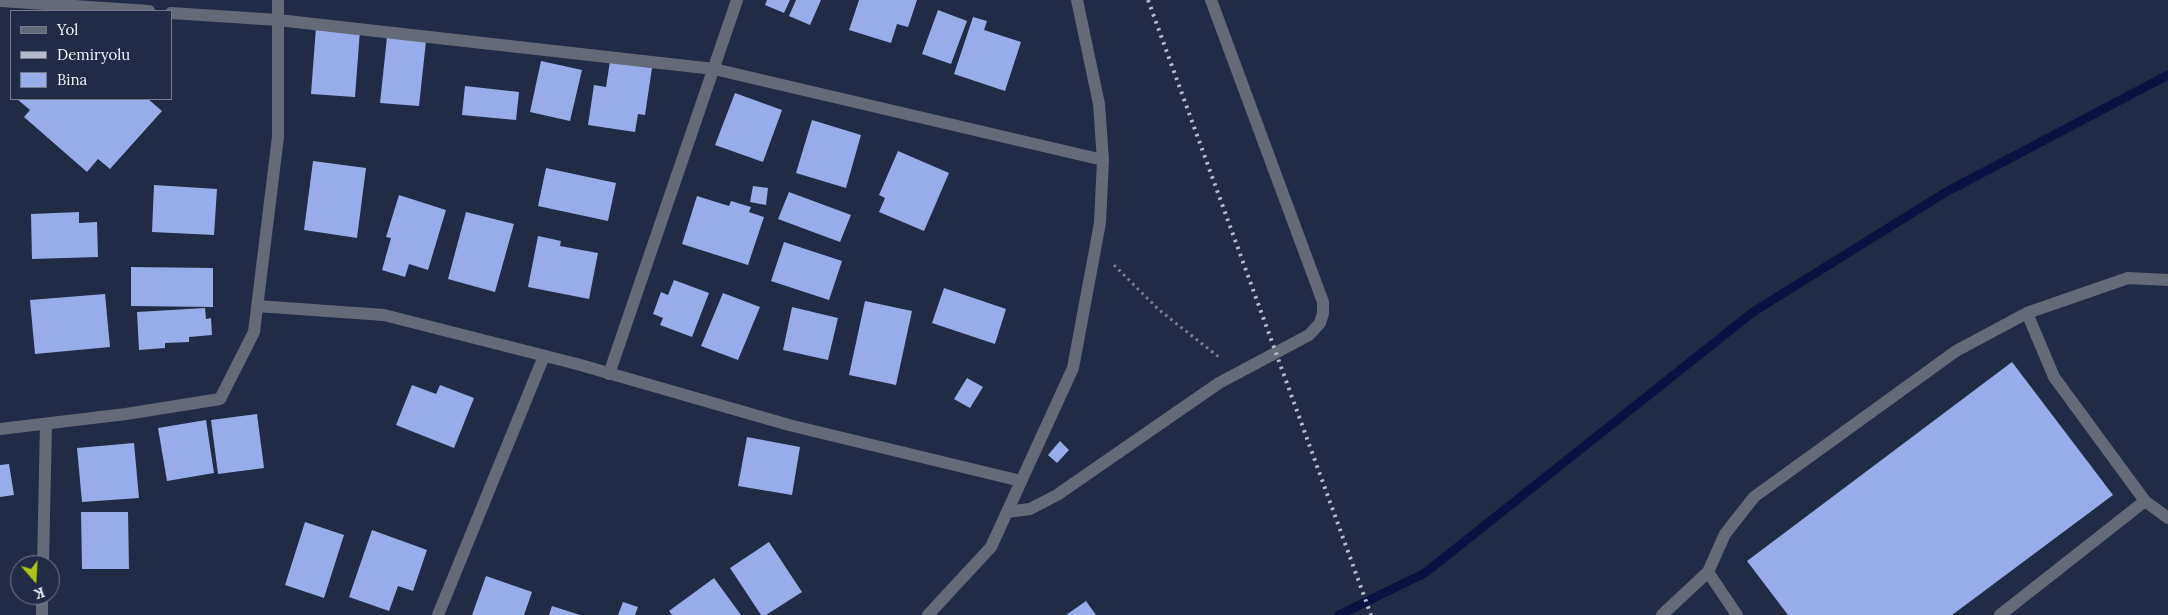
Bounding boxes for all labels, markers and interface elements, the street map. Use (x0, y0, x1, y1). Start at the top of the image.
legend (10, 10, 172, 100)
text: Yol (57, 20, 78, 39)
text: Demiryolu (57, 45, 130, 64)
text: Bina (57, 70, 87, 89)
north arrow (10, 555, 60, 605)
text: K (32, 583, 47, 603)

